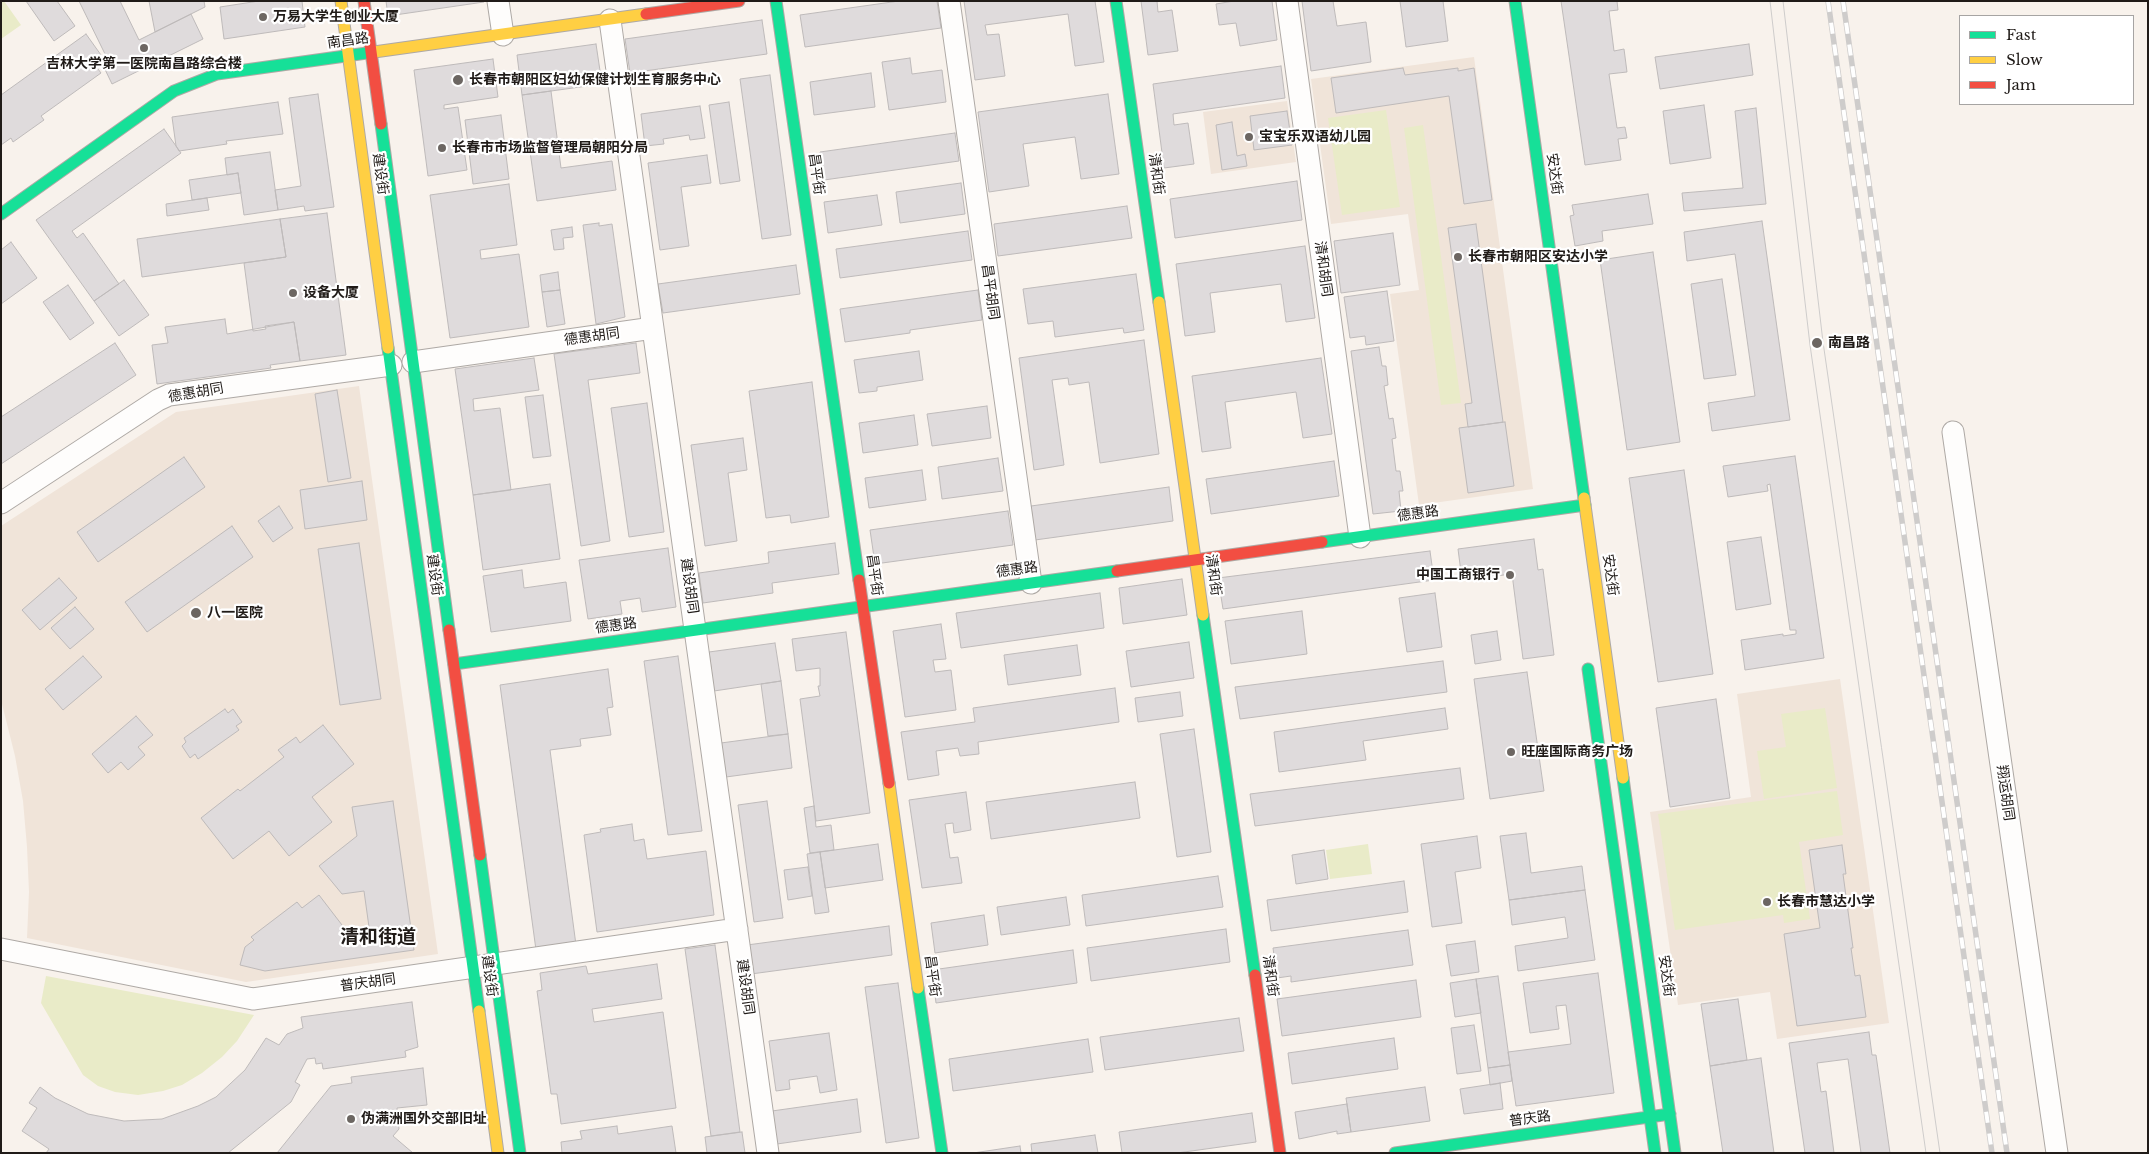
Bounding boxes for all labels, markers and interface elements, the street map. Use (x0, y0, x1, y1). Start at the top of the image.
place label: 万易大学生创业大厦 (273, 9, 399, 25)
marker: 万易大学生创业大厦 (257, 11, 269, 23)
legend (1959, 15, 2134, 105)
text: Fast (2006, 25, 2036, 44)
street label: 南昌路 (326, 30, 370, 52)
marker: 吉林大学第一医院南昌路综合楼 (138, 42, 150, 54)
text: Slow (2006, 50, 2043, 69)
place label: 吉林大学第一医院南昌路综合楼 (46, 56, 242, 72)
place label: 长春市朝阳区妇幼保健计划生育服务中心 (469, 72, 721, 88)
marker: 长春市朝阳区妇幼保健计划生育服务中心 (451, 73, 465, 87)
text: Jam (2006, 75, 2036, 94)
place label: 宝宝乐双语幼儿园 (1259, 129, 1371, 145)
marker: 宝宝乐双语幼儿园 (1243, 131, 1255, 143)
place label: 长春市市场监督管理局朝阳分局 (452, 140, 648, 156)
marker: 长春市市场监督管理局朝阳分局 (436, 142, 448, 154)
street label: 建设街 (369, 152, 391, 196)
street label: 昌平街 (805, 152, 827, 196)
street label: 清和街 (1145, 152, 1167, 196)
street label: 安达街 (1543, 152, 1565, 196)
street label: 清和胡同 (1311, 240, 1335, 298)
place label: 长春市朝阳区安达小学 (1468, 249, 1608, 265)
marker: 长春市朝阳区安达小学 (1452, 251, 1464, 263)
street label: 昌平胡同 (978, 263, 1002, 321)
place label: 设备大厦 (303, 285, 359, 301)
marker: 设备大厦 (287, 287, 299, 299)
street label: 德惠胡同 (563, 325, 621, 349)
place label: 南昌路 (1828, 335, 1870, 351)
marker: 南昌路 (1810, 336, 1824, 350)
street label: 德惠胡同 (167, 380, 225, 406)
street label: 德惠路 (1396, 503, 1440, 525)
street label: 建设街 (423, 553, 445, 597)
street label: 昌平街 (863, 553, 885, 597)
street label: 清和街 (1202, 553, 1224, 597)
street label: 安达街 (1599, 553, 1621, 597)
street label: 建设胡同 (677, 557, 701, 615)
street label: 德惠路 (995, 559, 1039, 581)
place label: 中国工商银行 (1416, 567, 1500, 583)
marker: 中国工商银行 (1504, 569, 1516, 581)
place label: 八一医院 (207, 605, 263, 621)
marker: 八一医院 (189, 606, 203, 620)
street label: 德惠路 (594, 615, 638, 637)
place label: 旺座国际商务广场 (1521, 744, 1633, 760)
marker: 旺座国际商务广场 (1505, 746, 1517, 758)
street label: 翔运胡同 (1993, 764, 2017, 822)
place label: 长春市慧达小学 (1777, 894, 1875, 910)
marker: 长春市慧达小学 (1761, 896, 1773, 908)
district label: 清和街道 (340, 927, 416, 949)
street label: 建设街 (478, 954, 500, 998)
street label: 昌平街 (921, 954, 943, 998)
street label: 清和街 (1259, 954, 1281, 998)
street label: 安达街 (1655, 954, 1677, 998)
street label: 建设胡同 (733, 958, 757, 1016)
street label: 普庆胡同 (339, 971, 397, 995)
street label: 普庆路 (1508, 1108, 1552, 1130)
place label: 伪满洲国外交部旧址 (361, 1111, 487, 1127)
marker: 伪满洲国外交部旧址 (345, 1113, 357, 1125)

